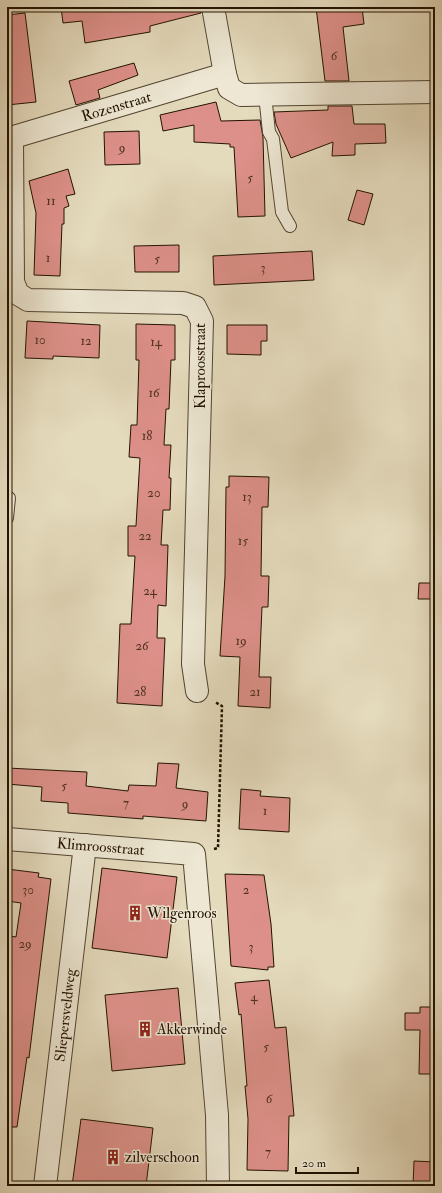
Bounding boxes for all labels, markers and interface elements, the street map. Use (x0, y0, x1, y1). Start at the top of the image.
house number: 6 (331, 48, 339, 64)
street label: Rozenstraat (79, 87, 154, 126)
house number: 9 (118, 140, 125, 156)
house number: 5 (247, 170, 253, 186)
house number: 11 (46, 193, 56, 209)
house number: 1 (46, 250, 51, 266)
house number: 5 (154, 251, 160, 267)
house number: 3 (261, 260, 266, 276)
street label: Klaproosstraat (191, 323, 211, 409)
house number: 10 (34, 332, 46, 348)
house number: 12 (80, 333, 92, 349)
house number: 14 (150, 334, 163, 350)
house number: 16 (148, 385, 161, 401)
house number: 18 (142, 428, 152, 444)
house number: 20 (147, 485, 161, 501)
house number: 13 (242, 489, 252, 505)
house number: 22 (138, 528, 152, 544)
house number: 15 (238, 533, 248, 549)
house number: 24 (143, 583, 158, 599)
house number: 19 (235, 633, 247, 649)
house number: 26 (135, 638, 150, 654)
house number: 28 (134, 684, 146, 700)
house number: 21 (249, 684, 261, 700)
house number: 5 (61, 778, 67, 794)
house number: 7 (123, 795, 129, 811)
house number: 9 (181, 796, 188, 812)
house number: 1 (263, 803, 268, 819)
street label: Klimroosstraat (56, 834, 145, 860)
house number: 30 (22, 882, 34, 898)
house number: 2 (243, 882, 250, 898)
building icon: Wilgenroos (126, 904, 144, 922)
place label: Wilgenroos (146, 904, 217, 923)
house number: 29 (18, 936, 32, 952)
house number: 3 (249, 939, 254, 955)
street label: Sliepersveldweg (50, 967, 80, 1063)
house number: 4 (250, 989, 258, 1005)
building icon: Akkerwinde (136, 1020, 154, 1038)
place label: Akkerwinde (156, 1020, 227, 1039)
house number: 5 (263, 1039, 269, 1055)
house number: 6 (266, 1091, 274, 1107)
house number: 7 (265, 1144, 271, 1160)
building icon: zilverschoon (104, 1148, 122, 1166)
place label: zilverschoon (125, 1148, 200, 1167)
scale bar (296, 1149, 358, 1175)
text: 20 m (302, 1156, 327, 1171)

